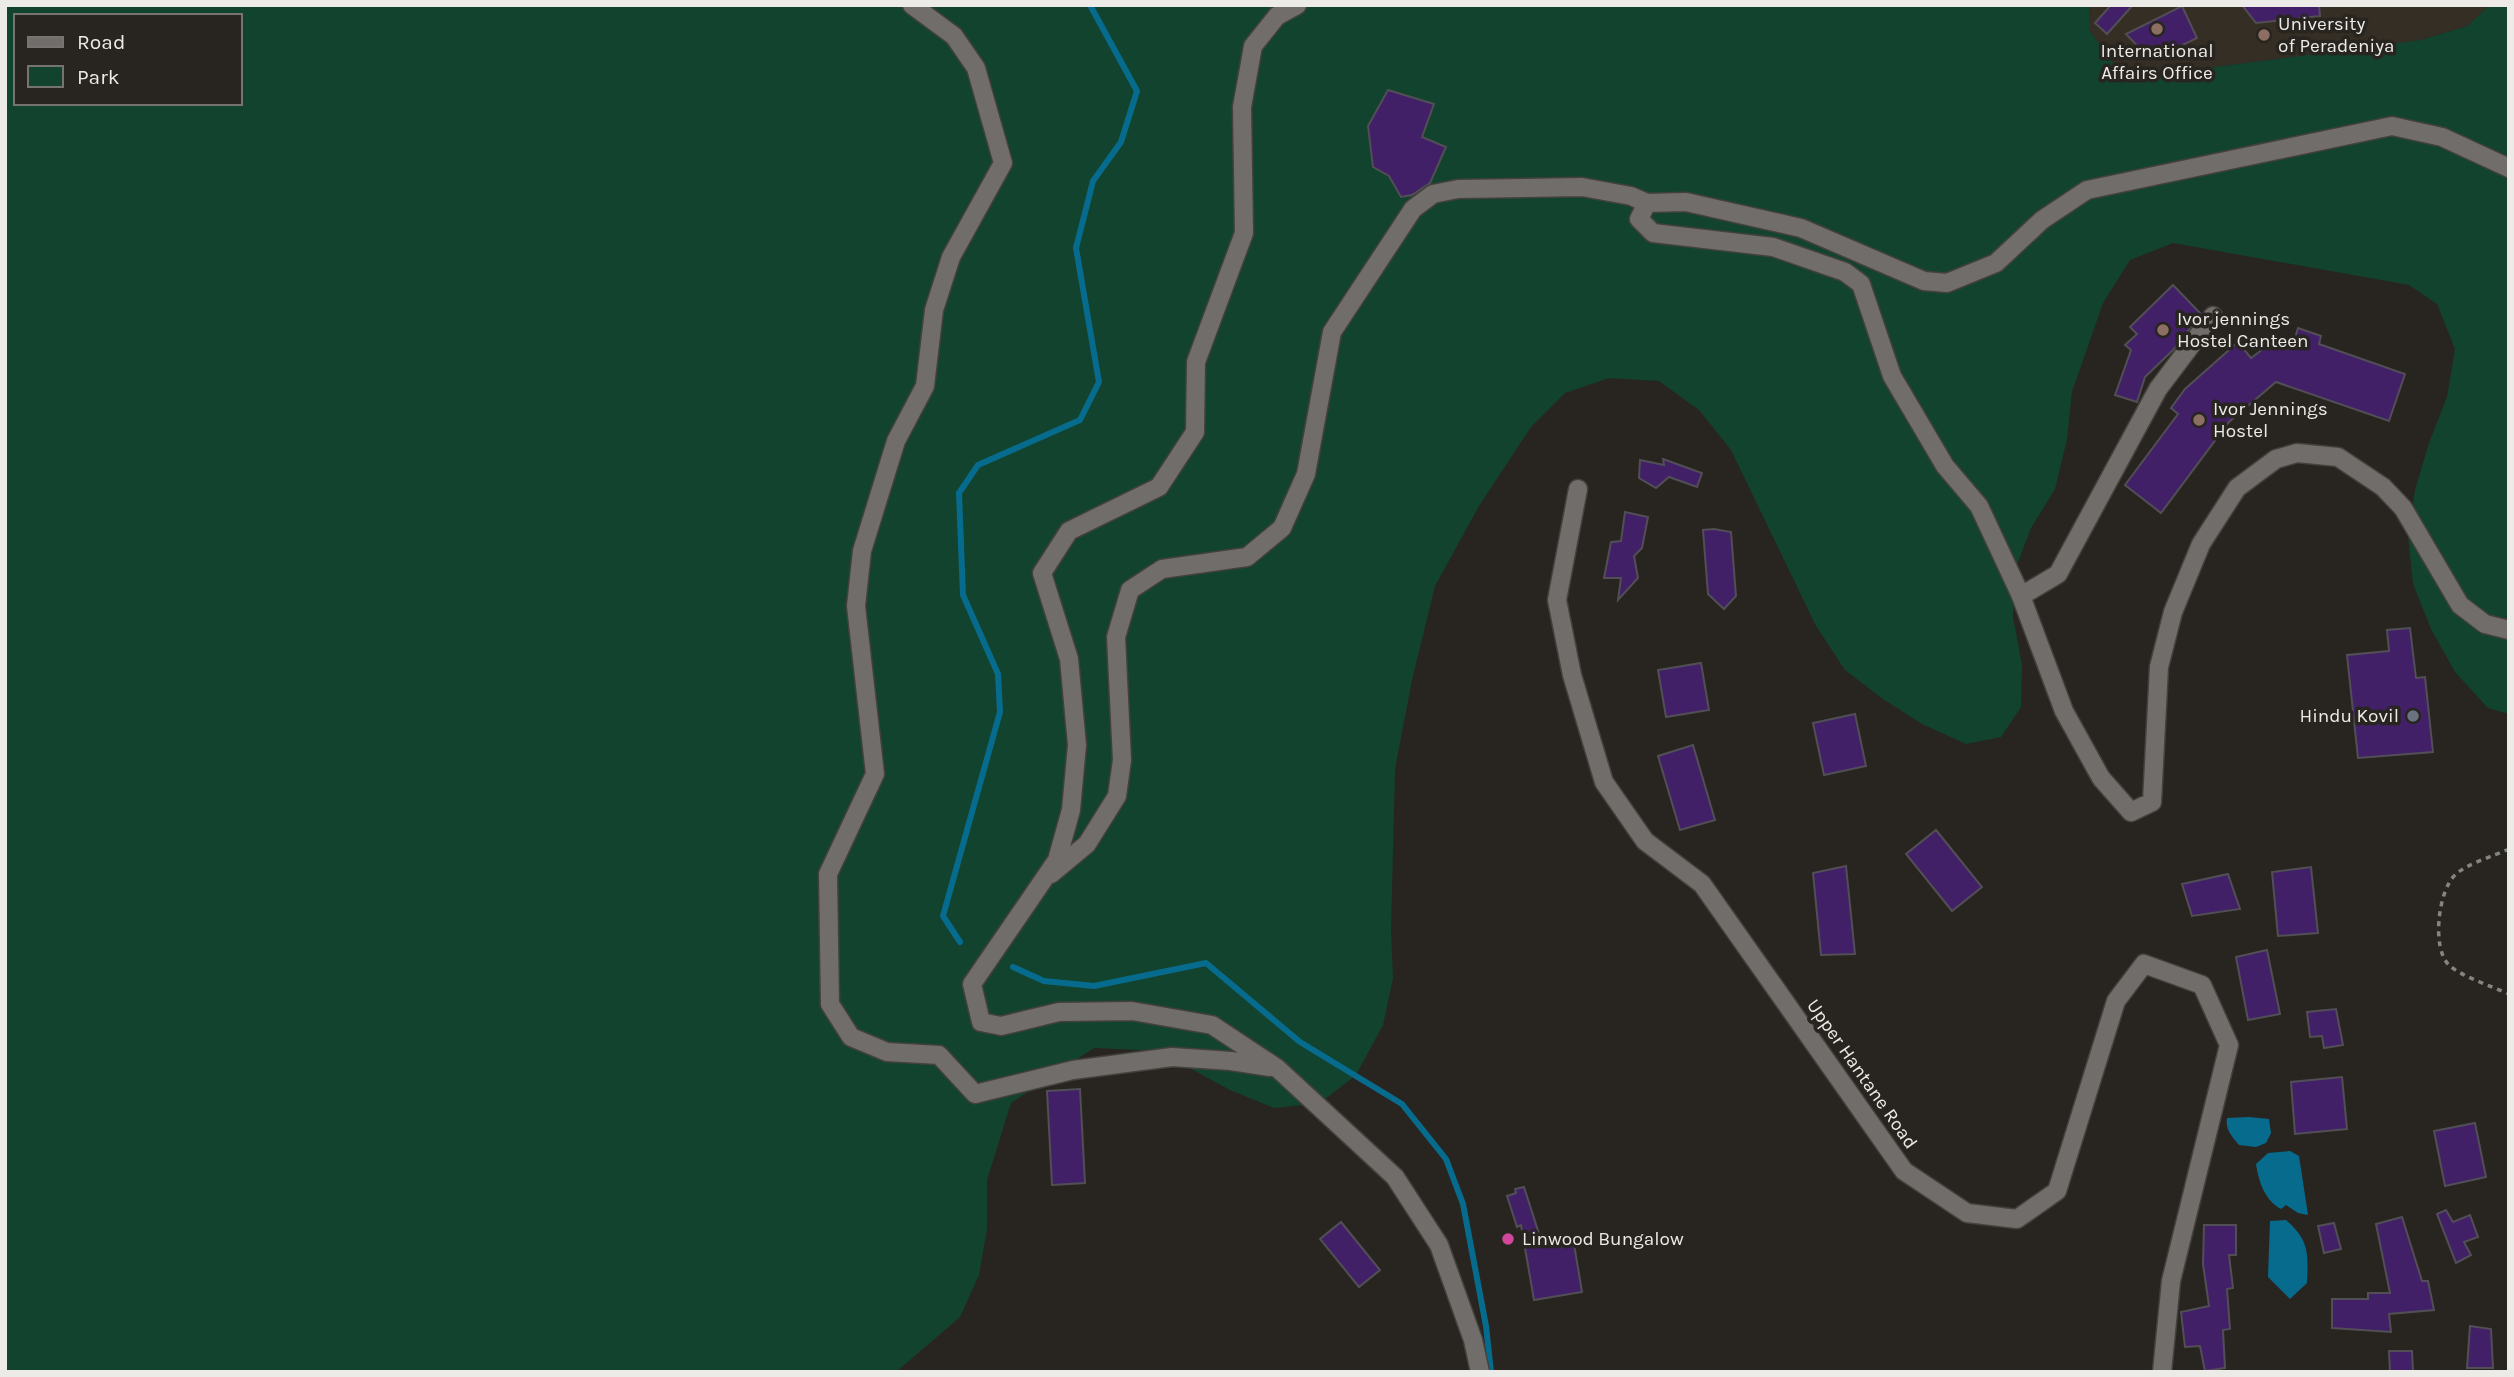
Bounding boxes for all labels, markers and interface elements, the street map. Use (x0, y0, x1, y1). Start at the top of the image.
place label: University of Peradeniya (2278, 13, 2394, 57)
legend (14, 14, 242, 105)
marker: International Affairs Office (2149, 21, 2165, 37)
marker: University of Peradeniya (2256, 27, 2272, 43)
text: Road (77, 30, 125, 54)
place label: International Affairs Office (2101, 40, 2213, 84)
text: Park (77, 65, 120, 89)
place label: Ivor jennings Hostel Canteen (2177, 308, 2309, 352)
marker: Ivor jennings Hostel Canteen (2155, 322, 2171, 338)
place label: Ivor Jennings Hostel (2213, 398, 2328, 442)
marker: Ivor Jennings Hostel (2191, 412, 2207, 428)
place label: Hindu Kovil (2299, 705, 2399, 727)
marker: Hindu Kovil (2405, 708, 2421, 724)
street label: Upper Hantane Road (1802, 995, 1922, 1153)
place label: Linwood Bungalow (1522, 1228, 1684, 1250)
marker: Linwood Bungalow (1500, 1231, 1516, 1247)

